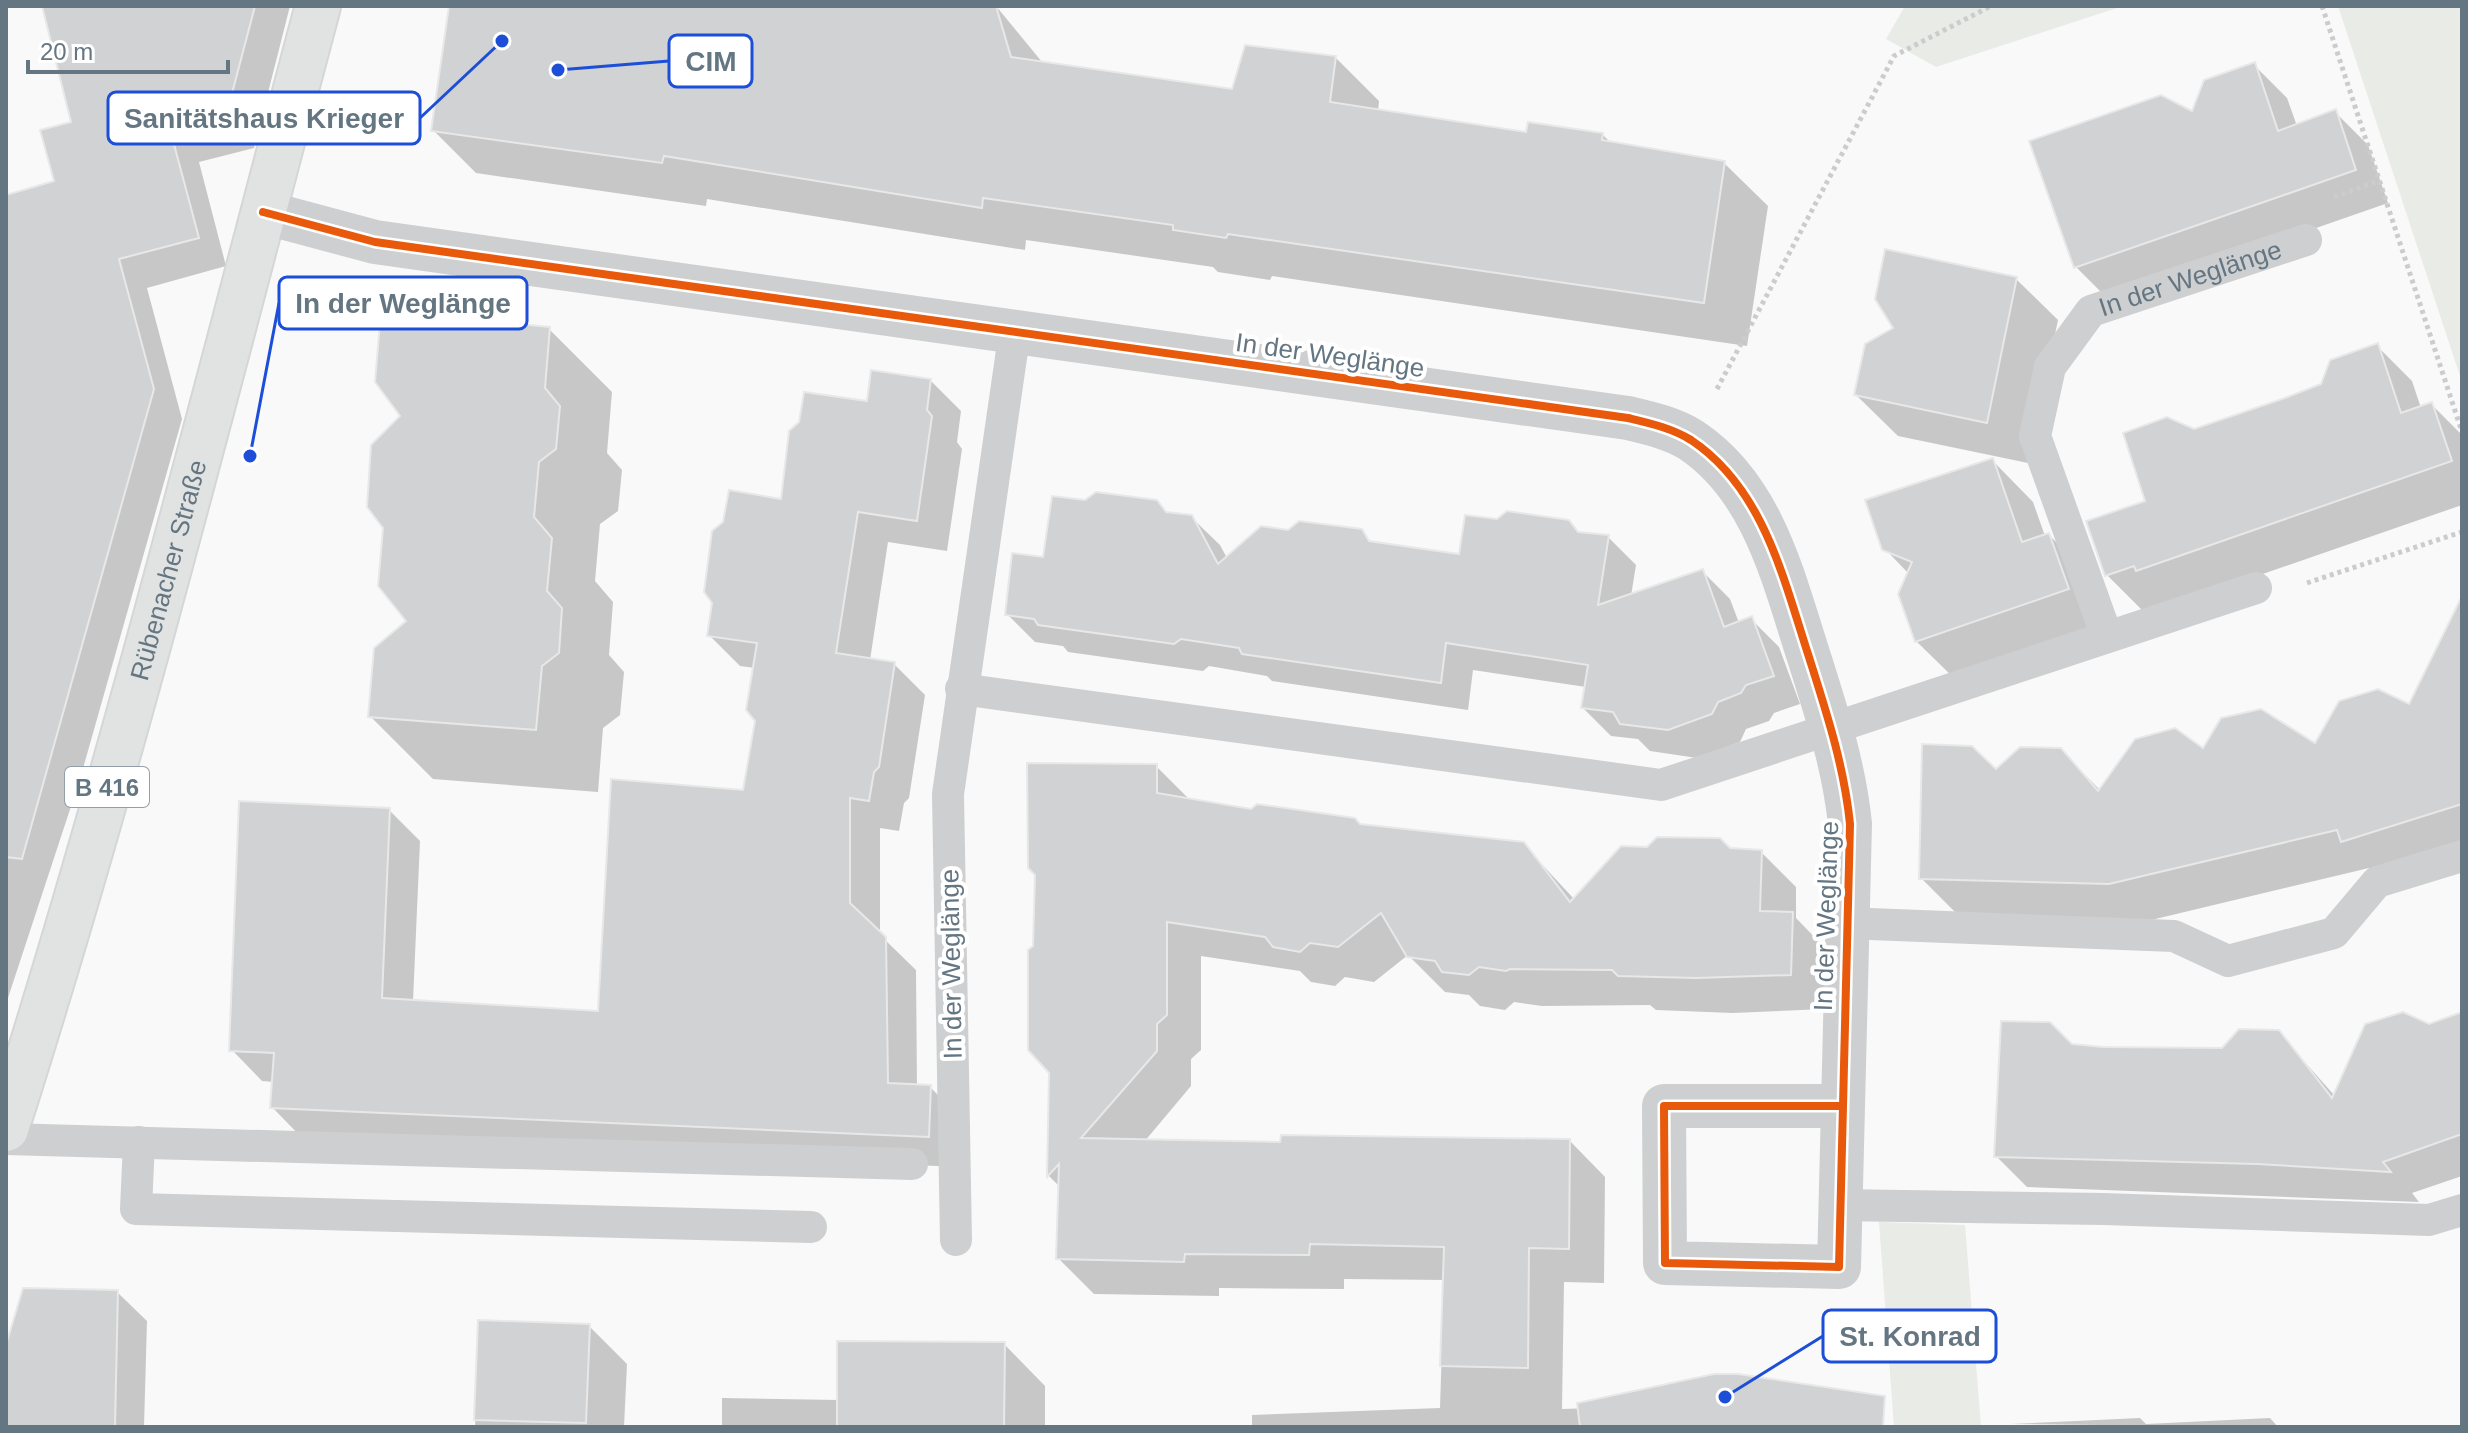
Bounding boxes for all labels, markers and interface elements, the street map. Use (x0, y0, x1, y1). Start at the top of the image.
scale bar (28, 24, 228, 74)
callout: CIM (669, 35, 752, 87)
text: 20 m (40, 38, 93, 65)
text: CIM (685, 46, 737, 77)
callout: Sanitätshaus Krieger (108, 92, 420, 144)
text: Sanitätshaus Krieger (124, 103, 404, 134)
street label: In der Weglänge (2095, 234, 2285, 322)
callout: In der Weglänge (279, 277, 527, 329)
text: In der Weglänge (295, 288, 511, 319)
street label: In der Weglänge (1234, 327, 1426, 383)
street label: Rübenacher Straße (124, 457, 212, 684)
road number: B 416 (65, 767, 149, 807)
street label: In der Weglänge (1808, 820, 1844, 1012)
street label: In der Weglänge (934, 869, 968, 1059)
callout: St. Konrad (1823, 1310, 1996, 1362)
text: St. Konrad (1839, 1321, 1981, 1352)

